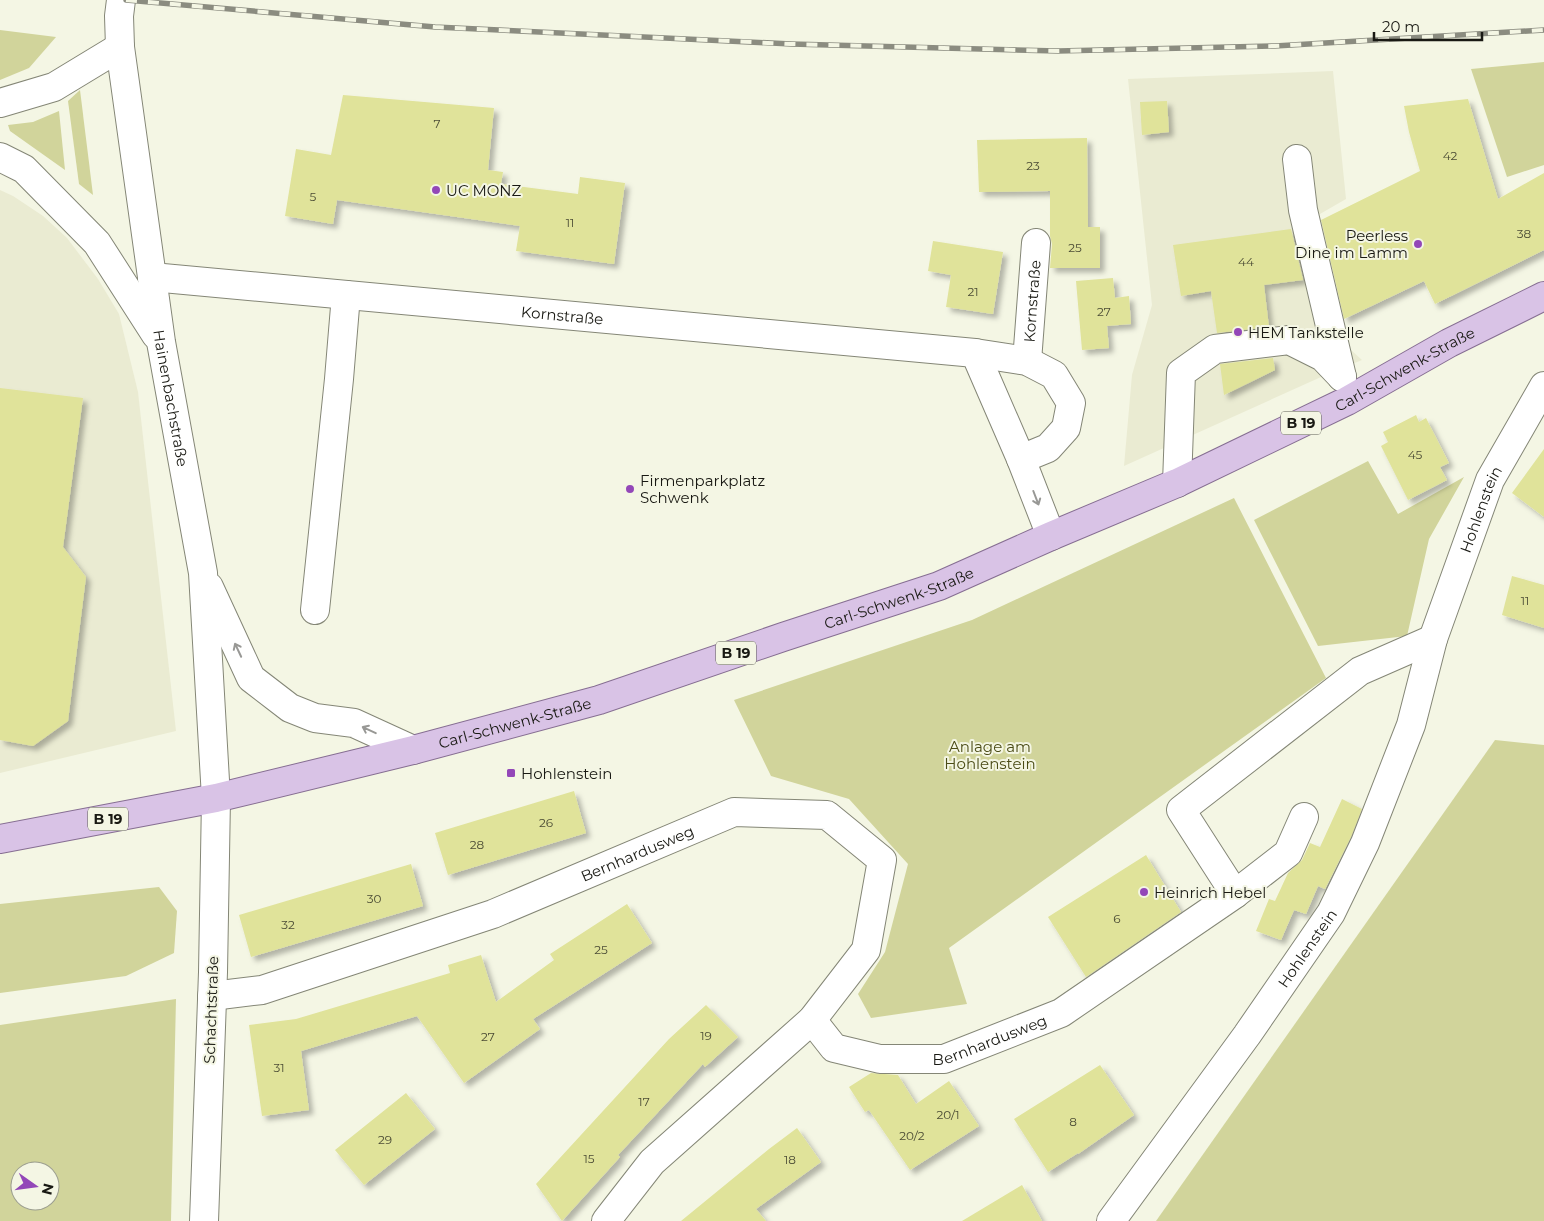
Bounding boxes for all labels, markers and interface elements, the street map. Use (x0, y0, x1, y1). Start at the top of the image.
scale bar (1374, 10, 1482, 42)
text: 20 m (1382, 17, 1420, 36)
house number: 7 (433, 116, 441, 131)
house number: 42 (1443, 148, 1458, 163)
house number: 23 (1026, 158, 1040, 173)
place label: UC MONZ (446, 181, 522, 200)
marker: UC MONZ (430, 184, 442, 196)
house number: 5 (310, 189, 317, 204)
house number: 11 (566, 215, 574, 230)
place label: Peerless Dine im Lamm (1295, 226, 1408, 262)
house number: 38 (1517, 226, 1532, 241)
marker: Peerless Dine im Lamm (1412, 238, 1424, 250)
house number: 25 (1068, 240, 1082, 255)
house number: 44 (1238, 254, 1254, 269)
street label: Kornstraße (1019, 259, 1044, 343)
house number: 21 (967, 284, 979, 299)
street label: Kornstraße (520, 302, 604, 328)
house number: 27 (1097, 304, 1111, 319)
street label: Carl-Schwenk-Straße (1332, 322, 1478, 415)
place label: HEM Tankstelle (1248, 323, 1364, 342)
marker: HEM Tankstelle (1232, 326, 1244, 338)
street label: Hainenbachstraße (150, 328, 193, 468)
road number: B 19 (1281, 412, 1321, 434)
house number: 45 (1408, 447, 1423, 462)
street label: Hohlenstein (1455, 462, 1506, 555)
place label: Firmenparkplatz Schwenk (640, 471, 765, 507)
marker: Firmenparkplatz Schwenk (624, 483, 636, 495)
one-way arrow (1032, 490, 1041, 505)
street label: Carl-Schwenk-Straße (821, 562, 977, 632)
house number: 11 (1521, 593, 1529, 608)
road number: B 19 (716, 641, 756, 664)
one-way arrow (233, 643, 243, 658)
street label: Carl-Schwenk-Straße (436, 693, 593, 752)
one-way arrow (362, 724, 377, 734)
park label: Anlage am Hohlenstein (944, 737, 1036, 773)
place label: Hohlenstein (521, 764, 612, 783)
marker: Hohlenstein (505, 767, 517, 779)
road number: B 19 (88, 808, 128, 831)
house number: 26 (539, 815, 553, 830)
street label: Bernhardusweg (578, 821, 697, 885)
house number: 28 (470, 837, 485, 852)
place label: Heinrich Hebel (1154, 883, 1266, 902)
marker: Heinrich Hebel (1138, 886, 1150, 898)
house number: 30 (367, 891, 381, 906)
street label: Hohlenstein (1273, 905, 1341, 991)
house number: 6 (1113, 911, 1121, 926)
house number: 32 (281, 917, 295, 932)
house number: 25 (594, 942, 608, 957)
street label: Schachtstraße (200, 956, 222, 1064)
street label: Bernhardusweg (933, 1010, 1049, 1069)
house number: 19 (700, 1028, 712, 1043)
house number: 27 (481, 1029, 495, 1044)
house number: 31 (273, 1060, 285, 1075)
house number: 17 (638, 1094, 650, 1109)
house number: 20/1 (936, 1107, 960, 1122)
house number: 8 (1069, 1114, 1077, 1129)
house number: 20/2 (899, 1128, 925, 1143)
house number: 29 (378, 1132, 392, 1147)
house number: 15 (583, 1151, 595, 1166)
house number: 18 (784, 1152, 796, 1167)
north arrow (10, 1161, 60, 1211)
text: N (38, 1181, 58, 1197)

